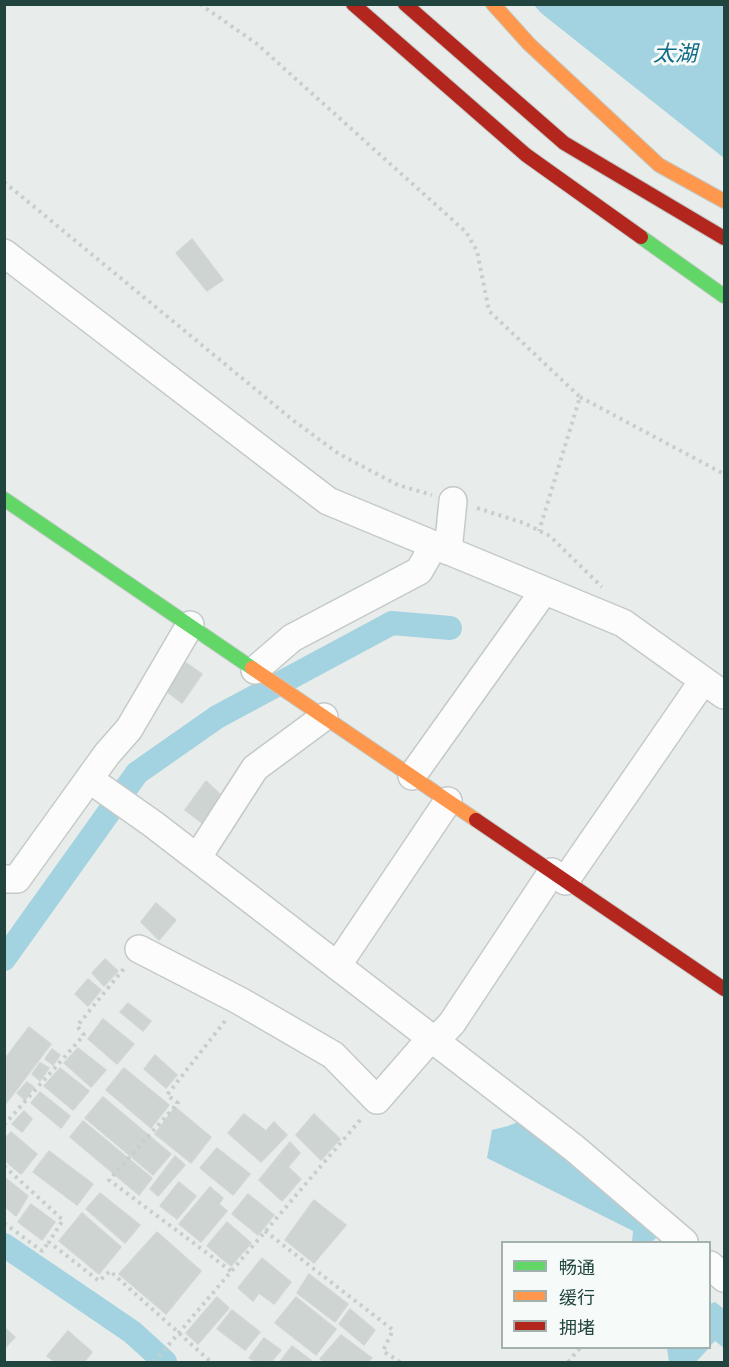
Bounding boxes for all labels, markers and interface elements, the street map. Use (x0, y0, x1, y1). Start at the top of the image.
water label: 太湖 (653, 42, 697, 68)
legend (501, 1241, 711, 1349)
text: 畅通 (559, 1256, 595, 1279)
text: 缓行 (559, 1286, 595, 1309)
text: 拥堵 (559, 1316, 595, 1339)

